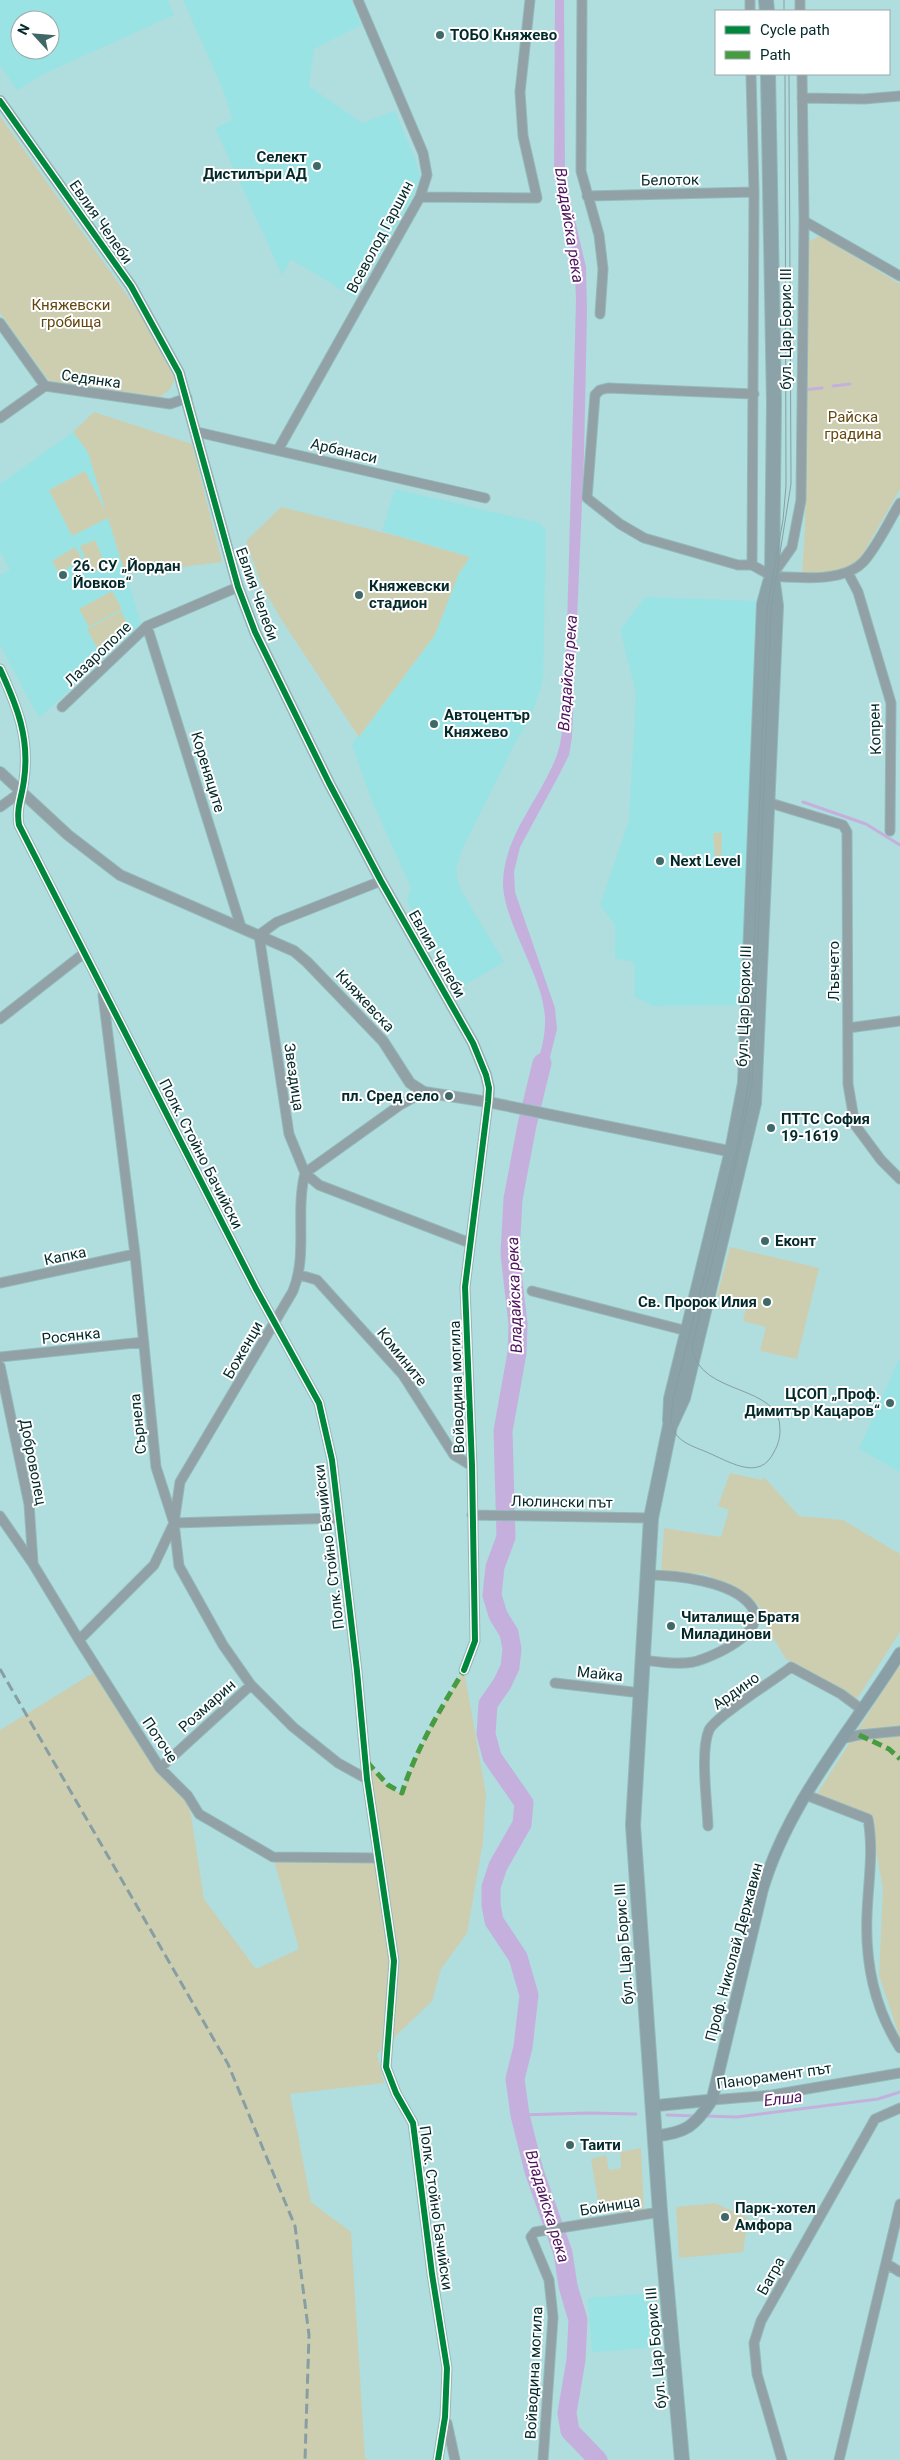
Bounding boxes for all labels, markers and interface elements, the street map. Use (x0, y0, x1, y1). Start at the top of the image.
north arrow (10, 10, 60, 60)
legend (715, 10, 890, 75)
text: N (14, 21, 33, 37)
text: Cycle path (760, 21, 830, 39)
place label: ТОБО Княжево (450, 26, 557, 44)
marker: ТОБО Княжево (434, 29, 446, 41)
text: Path (760, 46, 791, 64)
place label: Селект Дистилъри АД (203, 148, 307, 183)
marker: Селект Дистилъри АД (311, 160, 323, 172)
water label: Владайска река (551, 166, 588, 284)
street label: Белоток (641, 170, 699, 190)
street label: Евлия Челеби (65, 177, 137, 267)
street label: Всеволод Гаршин (343, 178, 417, 296)
street label: бул. Цар Борис III (777, 268, 795, 390)
park label: Княжевски гробища (32, 296, 110, 331)
street label: Седянка (60, 366, 122, 392)
park label: Райска градина (824, 408, 882, 443)
street label: Арбанаси (309, 435, 379, 467)
street label: Евлия Челеби (232, 545, 282, 643)
place label: 26. СУ „Йордан Йовков“ (73, 557, 181, 592)
marker: 26. СУ „Йордан Йовков“ (57, 569, 69, 581)
place label: Княжевски стадион (369, 577, 450, 612)
marker: Княжевски стадион (353, 589, 365, 601)
water label: Владайска река (554, 614, 581, 732)
street label: Лазарополе (61, 618, 135, 690)
street label: Копрен (865, 703, 885, 755)
place label: Автоцентър Княжево (444, 706, 530, 741)
marker: Автоцентър Княжево (428, 718, 440, 730)
street label: Кореняците (187, 729, 229, 815)
place label: Next Level (670, 852, 741, 870)
marker: Next Level (654, 855, 666, 867)
street label: Евлия Челеби (405, 907, 469, 1001)
street label: Лъвчето (825, 941, 843, 1001)
street label: бул. Цар Борис III (733, 945, 755, 1067)
street label: Княжевска (332, 966, 398, 1036)
street label: Звездица (280, 1042, 308, 1112)
street label: Полк. Стойно Бачийски (155, 1076, 247, 1232)
place label: пл. Сред село (341, 1087, 439, 1105)
marker: пл. Сред село (443, 1090, 455, 1102)
place label: ПТТС София 19-1619 (781, 1110, 870, 1145)
marker: ПТТС София 19-1619 (765, 1122, 777, 1134)
place label: Еконт (775, 1232, 816, 1250)
marker: Еконт (759, 1235, 771, 1247)
water label: Владайска река (503, 1236, 526, 1354)
street label: Капка (42, 1243, 88, 1269)
place label: Св. Пророк Илия (638, 1293, 757, 1311)
marker: Св. Пророк Илия (761, 1296, 773, 1308)
street label: Боженци (219, 1318, 267, 1382)
street label: Войводина могила (446, 1320, 468, 1454)
street label: Росянка (41, 1324, 101, 1348)
street label: Комините (373, 1324, 431, 1390)
place label: ЦСОП „Проф. Димитър Кацаров“ (745, 1385, 880, 1420)
street label: Сърнела (126, 1393, 150, 1455)
marker: ЦСОП „Проф. Димитър Кацаров“ (884, 1397, 896, 1409)
street label: Доброволец (16, 1417, 50, 1507)
street label: Полк. Стойно Бачийски (310, 1463, 348, 1631)
street label: Люлински път (511, 1492, 613, 1512)
place label: Читалище Братя Миладинови (681, 1608, 799, 1643)
marker: Читалище Братя Миладинови (665, 1620, 677, 1632)
street label: Майка (576, 1663, 624, 1685)
street label: Ардино (709, 1668, 763, 1714)
street label: Розмарин (175, 1676, 239, 1736)
street label: Поточе (138, 1714, 182, 1766)
street label: Проф. Николай Державин (701, 1861, 767, 2043)
street label: бул. Цар Борис III (611, 1883, 637, 2005)
street label: Панорамент път (715, 2059, 833, 2093)
water label: Елша (763, 2087, 803, 2110)
street label: Полк. Стойно Бачийски (416, 2125, 456, 2291)
place label: Таити (580, 2136, 621, 2154)
marker: Таити (564, 2139, 576, 2151)
water label: Владайска река (521, 2148, 574, 2265)
street label: Бойница (578, 2192, 642, 2220)
place label: Парк-хотел Амфора (735, 2199, 816, 2234)
marker: Парк-хотел Амфора (719, 2211, 731, 2223)
street label: Багра (753, 2254, 789, 2298)
street label: бул. Цар Борис III (642, 2287, 670, 2409)
street label: Войводина могила (522, 2306, 546, 2440)

